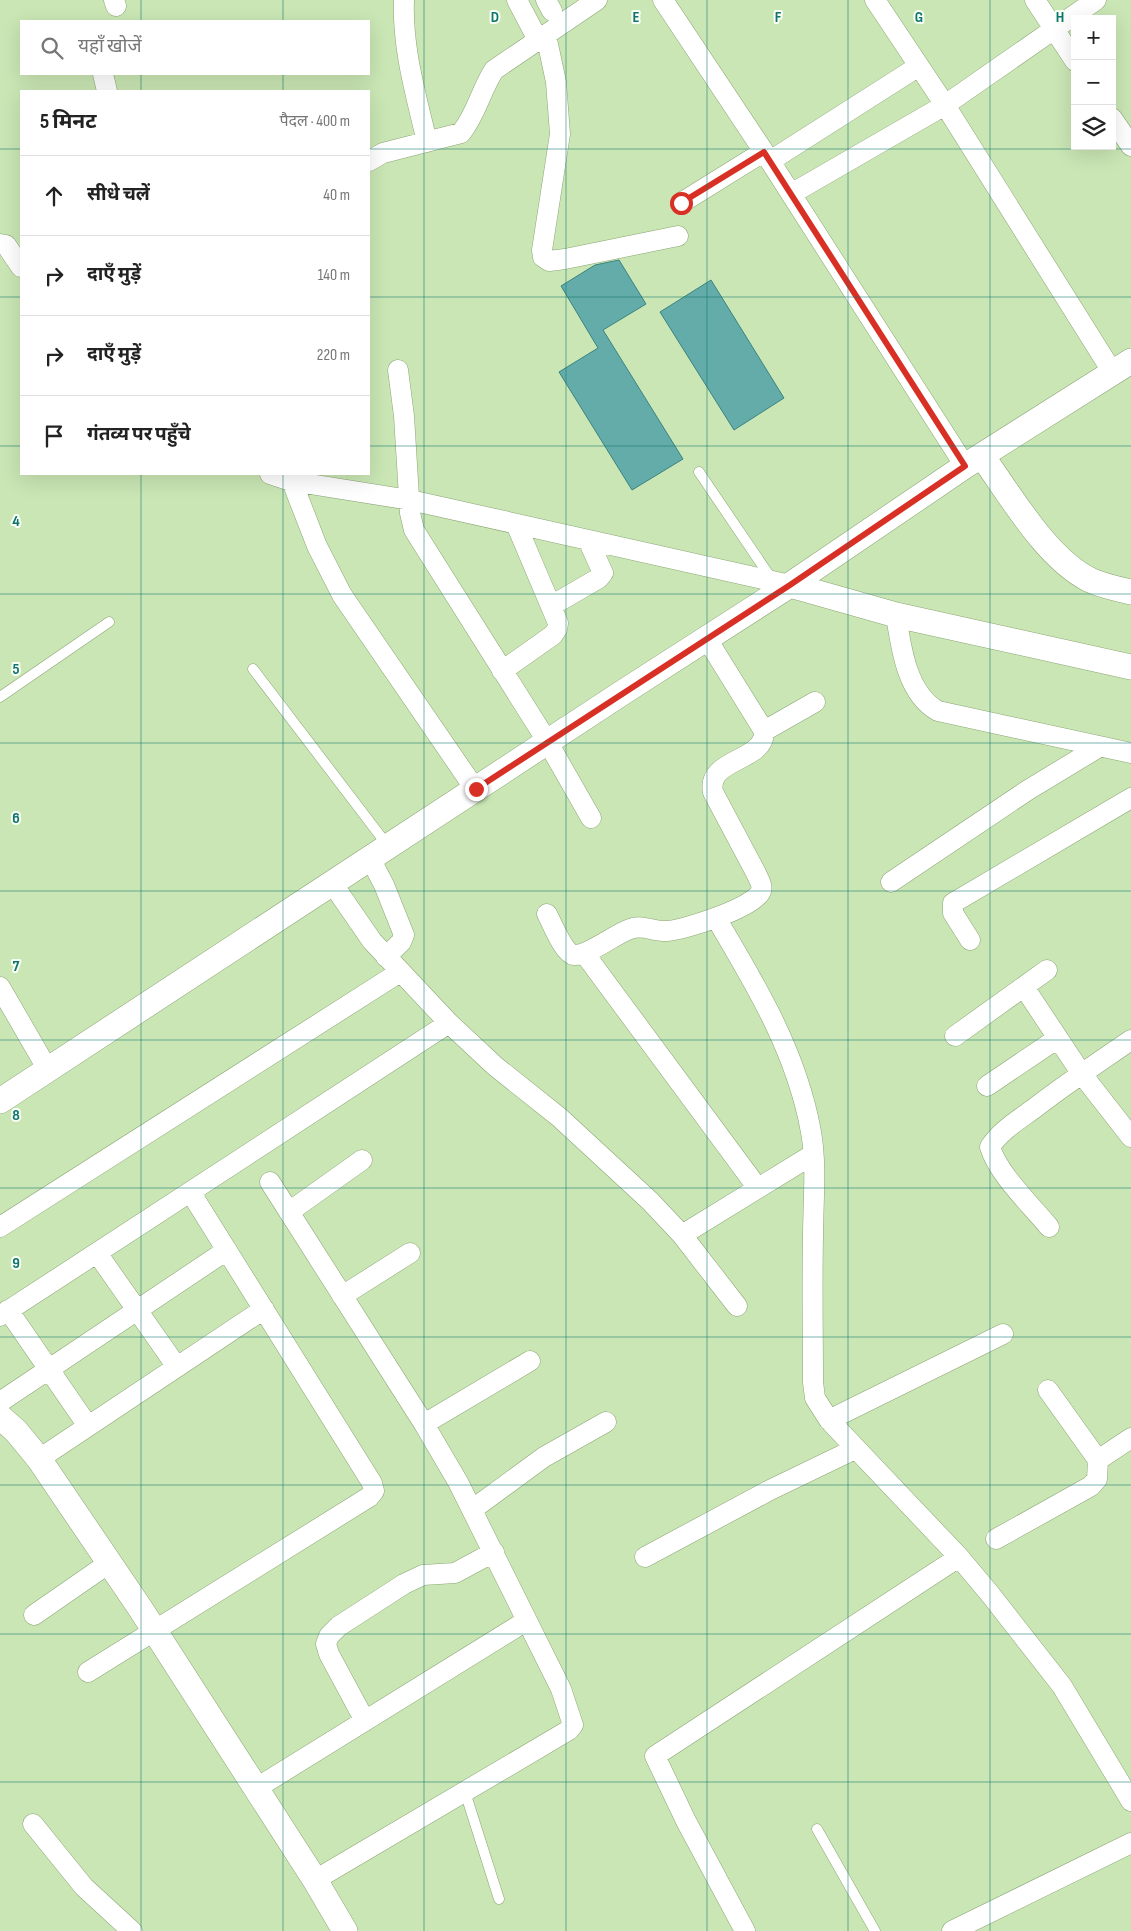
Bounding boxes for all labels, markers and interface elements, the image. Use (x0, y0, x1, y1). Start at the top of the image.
text: D (491, 8, 499, 27)
text: E (633, 8, 640, 27)
text: F (775, 8, 782, 27)
text: G (915, 8, 923, 27)
text: H (1056, 8, 1064, 27)
map controls (1071, 15, 1116, 150)
button: + (1071, 15, 1116, 60)
search box (20, 20, 370, 75)
icon: search (38, 34, 66, 62)
text: यहाँ खोजें (78, 35, 142, 58)
button: − (1071, 60, 1116, 105)
button: layers (1071, 105, 1116, 150)
text: 5 मिनट (40, 109, 97, 134)
text: पैदल · 400 m (280, 112, 350, 131)
icon: ahead (40, 182, 68, 210)
text: सीधे चलें (87, 183, 150, 206)
text: 40 m (323, 186, 350, 205)
route start (670, 192, 693, 215)
icon: right (40, 262, 68, 290)
text: दाएँ मुड़ें (87, 263, 141, 286)
text: 140 m (318, 266, 350, 285)
icon: right (40, 342, 68, 370)
text: दाएँ मुड़ें (87, 343, 141, 366)
text: 220 m (317, 346, 350, 365)
icon: arrive (40, 422, 68, 450)
text: गंतव्य पर पहुँचे (87, 423, 191, 446)
text: 4 (12, 512, 20, 531)
text: 5 (12, 660, 20, 679)
route end (465, 778, 488, 801)
text: 6 (12, 809, 20, 828)
text: 7 (13, 957, 20, 976)
text: 8 (12, 1106, 20, 1125)
text: 9 (12, 1254, 20, 1273)

